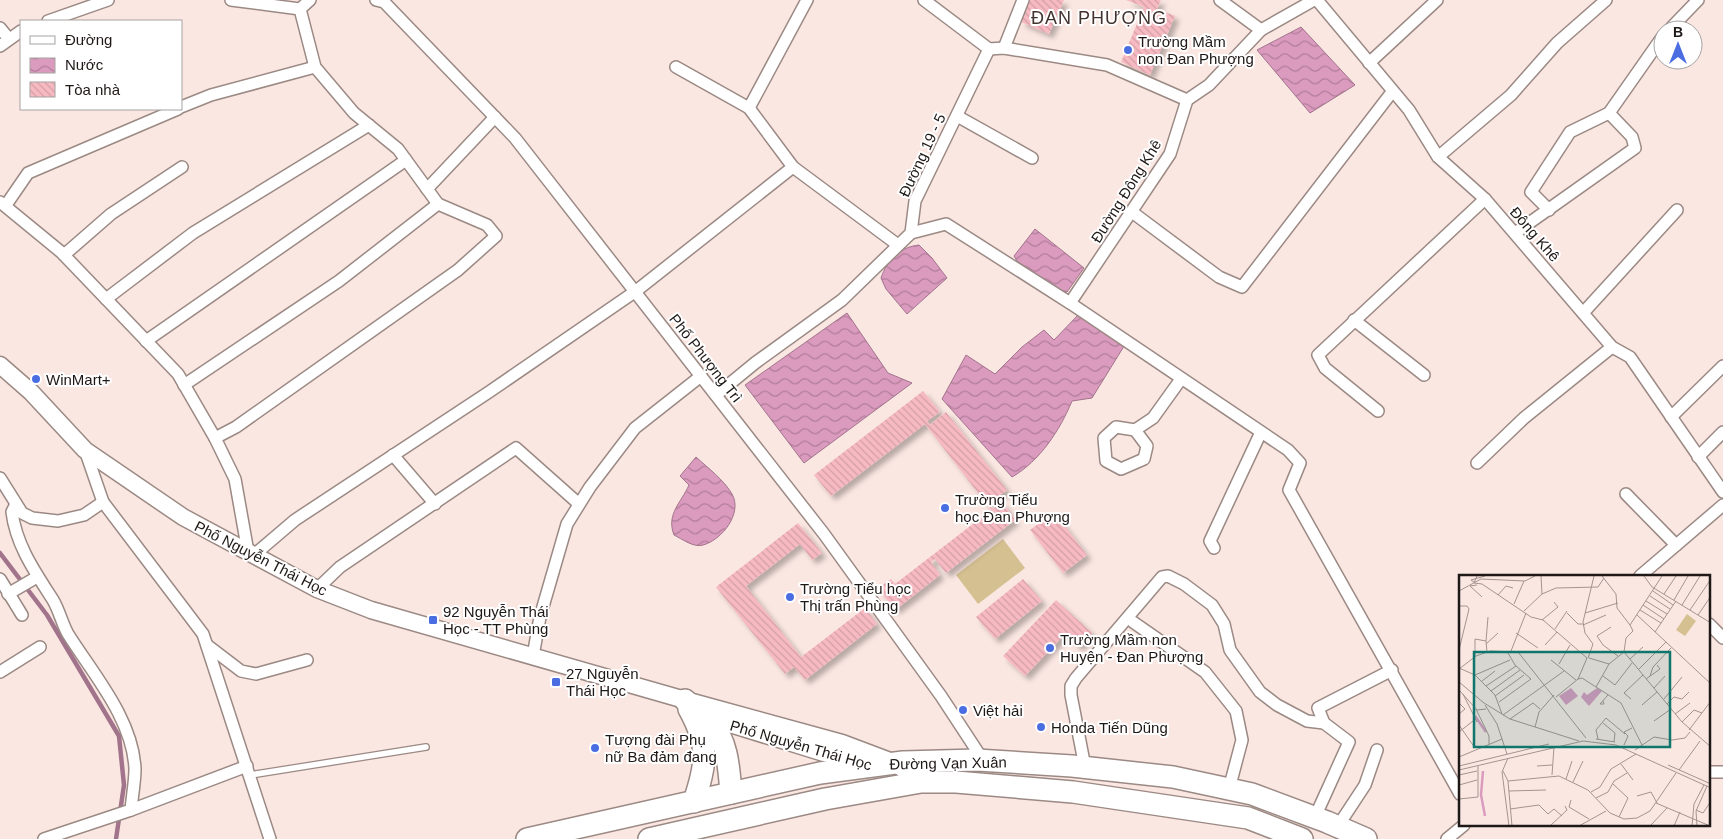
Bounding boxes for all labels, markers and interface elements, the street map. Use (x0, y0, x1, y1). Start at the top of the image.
district label: ĐAN PHƯỢNG (1031, 8, 1167, 28)
legend (20, 20, 182, 110)
north arrow (1653, 20, 1703, 70)
text: B (1673, 24, 1683, 40)
text: Đường (65, 31, 112, 48)
place label: Trường Mầm non Đan Phượng (1138, 33, 1254, 67)
marker: Trường Mầm non Đan Phượng (1122, 44, 1134, 56)
text: Nước (65, 56, 104, 73)
text: Tòa nhà (65, 81, 121, 98)
street label: Đường 19 - 5 (895, 111, 949, 199)
street label: Đường Đông Khê (1087, 136, 1165, 246)
street label: Đông Khê (1507, 203, 1563, 265)
street label: Phố Phượng Trì (666, 310, 746, 406)
place label: WinMart+ (46, 371, 111, 388)
marker: WinMart+ (30, 373, 42, 385)
place label: Trường Tiểu học Đan Phượng (955, 491, 1070, 525)
marker: Trường Tiểu học Đan Phượng (939, 502, 951, 514)
street label: Phố Nguyễn Thái Học (192, 517, 331, 599)
inset map (1459, 575, 1710, 826)
place label: Trường Tiểu học Thị trấn Phùng (800, 580, 912, 614)
marker: Trường Tiểu học Thị trấn Phùng (784, 591, 796, 603)
place label: 92 Nguyễn Thái Học - TT Phùng (443, 603, 549, 637)
marker: 92 Nguyễn Thái Học - TT Phùng (427, 614, 439, 626)
place label: Trường Mầm non Huyện - Đan Phượng (1060, 631, 1203, 665)
marker: Trường Mầm non Huyện - Đan Phượng (1044, 642, 1056, 654)
place label: 27 Nguyễn Thái Học (566, 665, 639, 699)
marker: 27 Nguyễn Thái Học (550, 676, 562, 688)
place label: Việt hải (973, 702, 1023, 719)
marker: Việt hải (957, 704, 969, 716)
street label: Phố Nguyễn Thái Học (728, 717, 874, 773)
place label: Honda Tiến Dũng (1051, 719, 1168, 736)
marker: Honda Tiến Dũng (1035, 721, 1047, 733)
place label: Tượng đài Phụ nữ Ba đảm đang (605, 731, 717, 765)
marker: Tượng đài Phụ nữ Ba đảm đang (589, 742, 601, 754)
street label: Đường Vạn Xuân (889, 753, 1007, 773)

